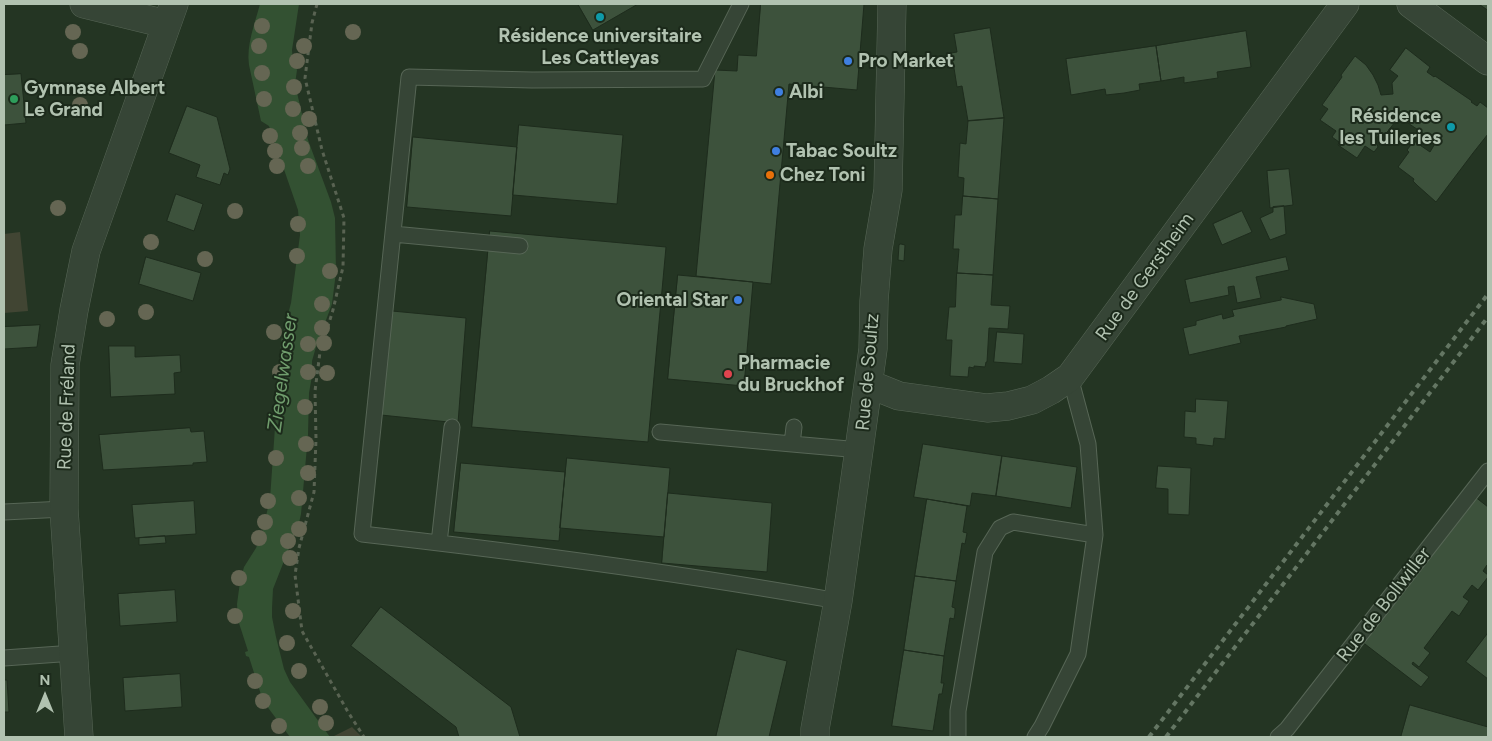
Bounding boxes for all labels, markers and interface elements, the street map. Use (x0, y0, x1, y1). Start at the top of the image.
marker: Résidence universitaire Les Cattleyas (594, 11, 606, 23)
place label: Résidence universitaire Les Cattleyas (498, 25, 702, 69)
place label: Pro Market (858, 50, 954, 72)
marker: Pro Market (842, 55, 854, 67)
place label: Gymnase Albert Le Grand (24, 77, 165, 121)
place label: Albi (789, 81, 824, 103)
marker: Albi (773, 86, 785, 98)
marker: Gymnase Albert Le Grand (8, 93, 20, 105)
place label: Résidence les Tuileries (1340, 105, 1441, 149)
marker: Résidence les Tuileries (1445, 121, 1457, 133)
place label: Tabac Soultz (786, 140, 897, 162)
marker: Tabac Soultz (770, 145, 782, 157)
place label: Chez Toni (780, 164, 865, 186)
marker: Chez Toni (764, 169, 776, 181)
street label: Rue de Gerstheim (1091, 209, 1199, 345)
place label: Oriental Star (616, 289, 728, 311)
marker: Oriental Star (732, 294, 744, 306)
water label: Ziegelwasser (263, 312, 303, 434)
street label: Rue de Soultz (852, 312, 884, 432)
street label: Rue de Fréland (53, 343, 81, 471)
place label: Pharmacie du Bruckhof (738, 352, 844, 396)
marker: Pharmacie du Bruckhof (722, 368, 734, 380)
street label: Rue de Bollwiller (1332, 543, 1436, 667)
north arrow (20, 671, 70, 721)
text: N (40, 672, 50, 689)

